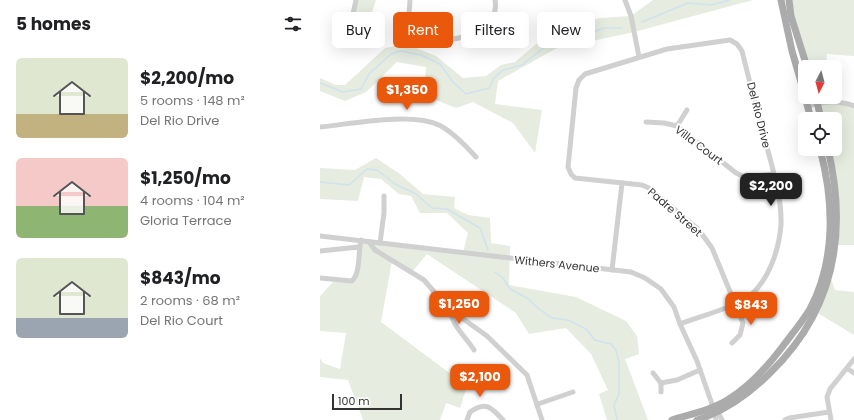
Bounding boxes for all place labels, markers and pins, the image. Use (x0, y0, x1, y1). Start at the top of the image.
pin: $1,350 (374, 77, 440, 111)
pin: $2,200 (738, 173, 804, 207)
pin: $1,250 (426, 291, 492, 325)
pin: $843 (727, 292, 775, 326)
pin: $2,100 (447, 364, 513, 398)

